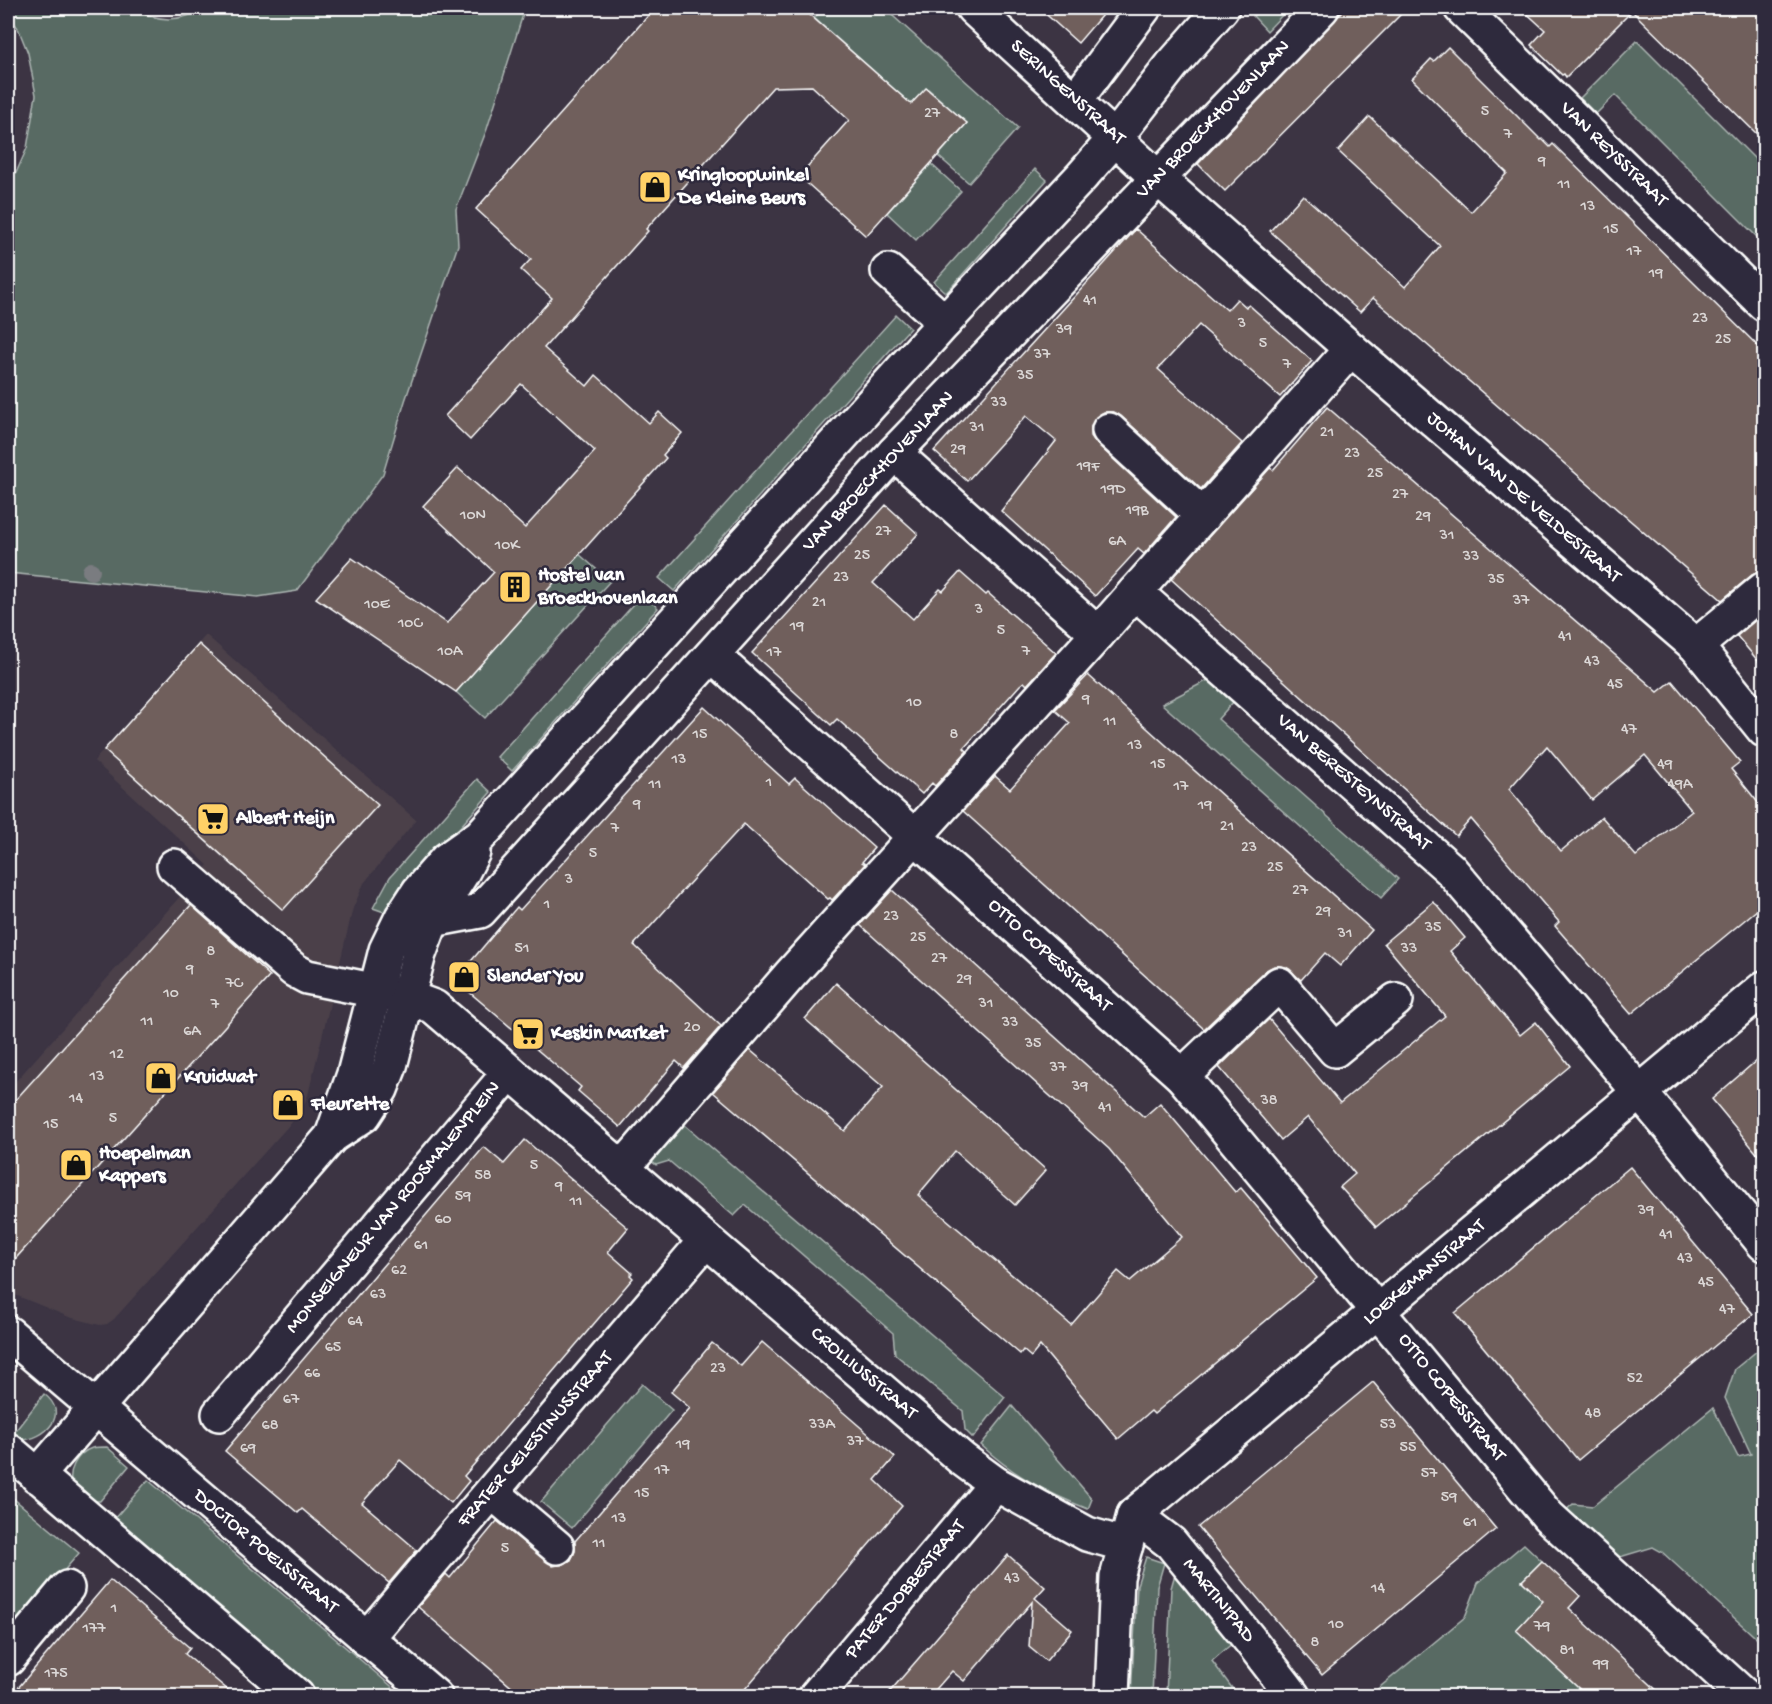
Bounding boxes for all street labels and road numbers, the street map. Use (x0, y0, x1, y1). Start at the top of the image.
street label: SERINGENSTRAAT (1005, 35, 1130, 152)
street label: VAN BROECKHOVENLAAN (1131, 36, 1296, 205)
street label: VAN REYSSTRAAT (1554, 97, 1673, 213)
street label: VAN BROECKHOVENLAAN (798, 387, 960, 558)
street label: JOHAN VAN DE VELDESTRAAT (1421, 407, 1626, 589)
street label: VAN BERESTEYNSTRAAT (1270, 709, 1436, 857)
street label: OTTO COPESSTRAAT (982, 894, 1117, 1018)
street label: MONSEIGNEUR VAN ROOSMALENPLEIN (282, 1077, 506, 1339)
street label: LOEKEMANSTRAAT (1359, 1214, 1492, 1331)
street label: CROLLIUSSTRAAT (805, 1323, 922, 1426)
street label: OTTO COPESSTRAAT (1392, 1329, 1511, 1468)
street label: FRATER CELESTINUSSTRAAT (453, 1346, 619, 1533)
street label: DOCTOR POELSSTRAAT (186, 1483, 343, 1620)
street label: PATER DOBBESTRAAT (840, 1515, 972, 1665)
street label: MARTINIPAD (1177, 1554, 1260, 1649)

